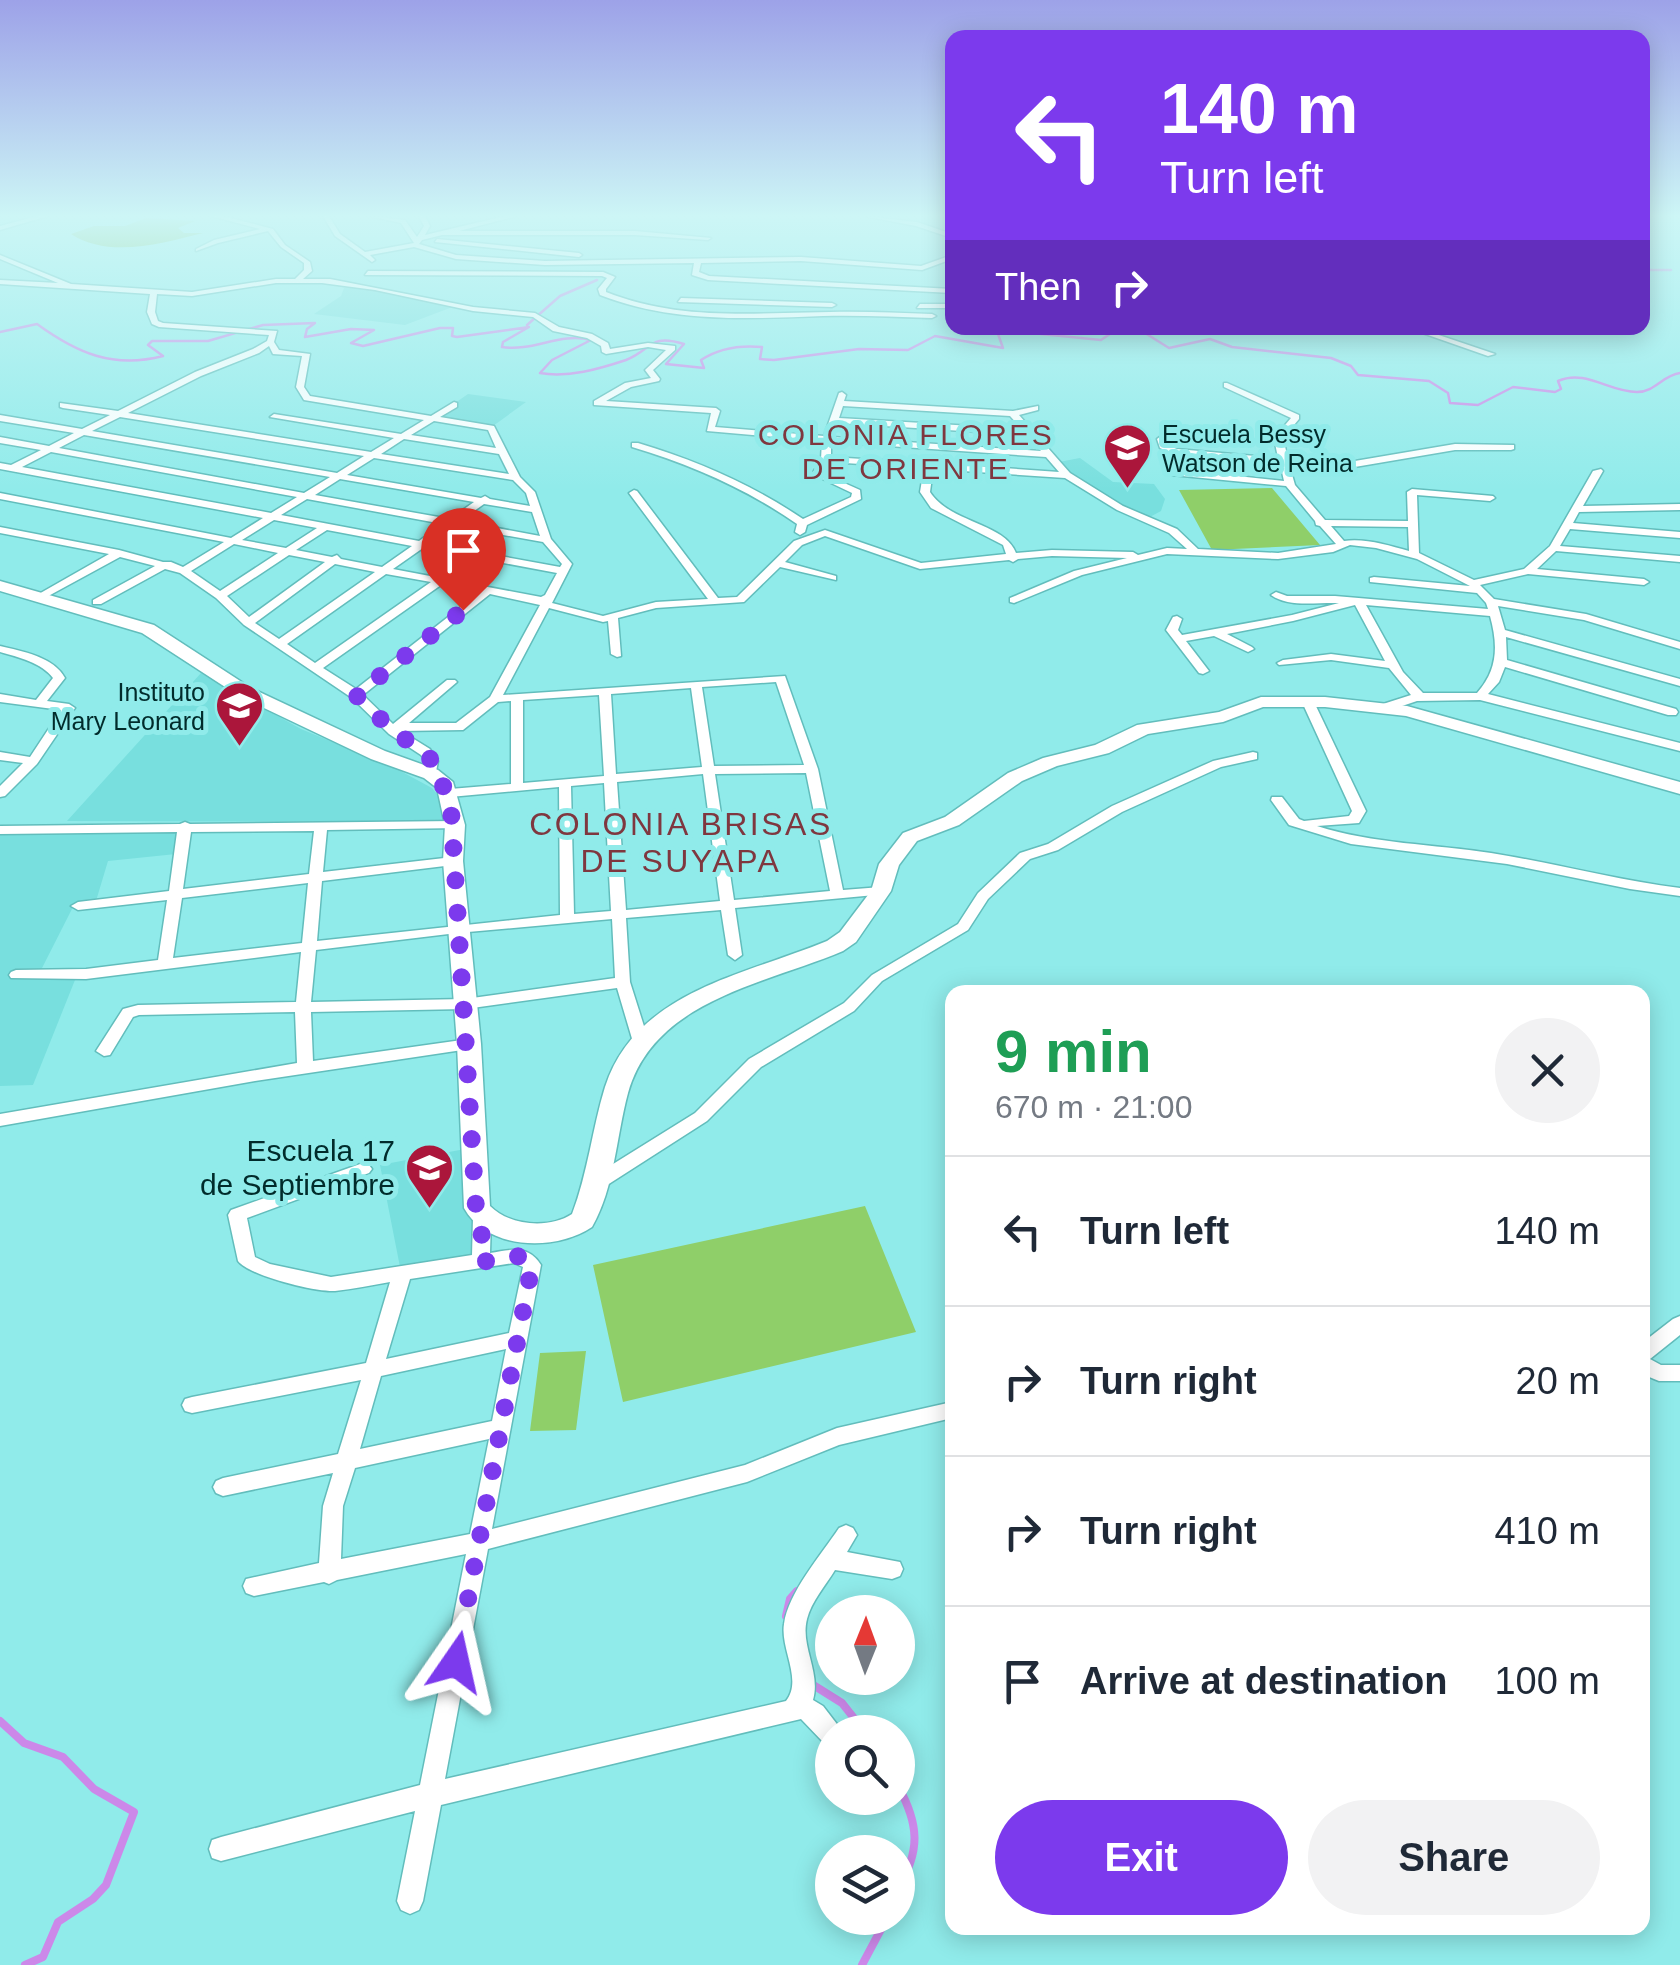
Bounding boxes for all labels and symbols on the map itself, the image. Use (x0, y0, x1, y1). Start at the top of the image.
district label: COLONIA FLORES DE ORIENTE (758, 418, 1054, 485)
place label: Escuela Bessy Watson de Reina (1162, 420, 1353, 477)
school or university icon: Escuela Bessy Watson de Reina (1101, 422, 1153, 490)
pin (421, 508, 506, 611)
place label: Instituto Mary Leonard (51, 678, 205, 735)
school or university icon: Instituto Mary Leonard (214, 680, 266, 748)
district label: COLONIA BRISAS DE SUYAPA (529, 806, 833, 879)
place label: Escuela 17 de Septiembre (200, 1134, 395, 1201)
school or university icon: Escuela 17 de Septiembre (404, 1142, 456, 1210)
north arrow (815, 1595, 915, 1695)
position arrow (404, 1610, 508, 1714)

